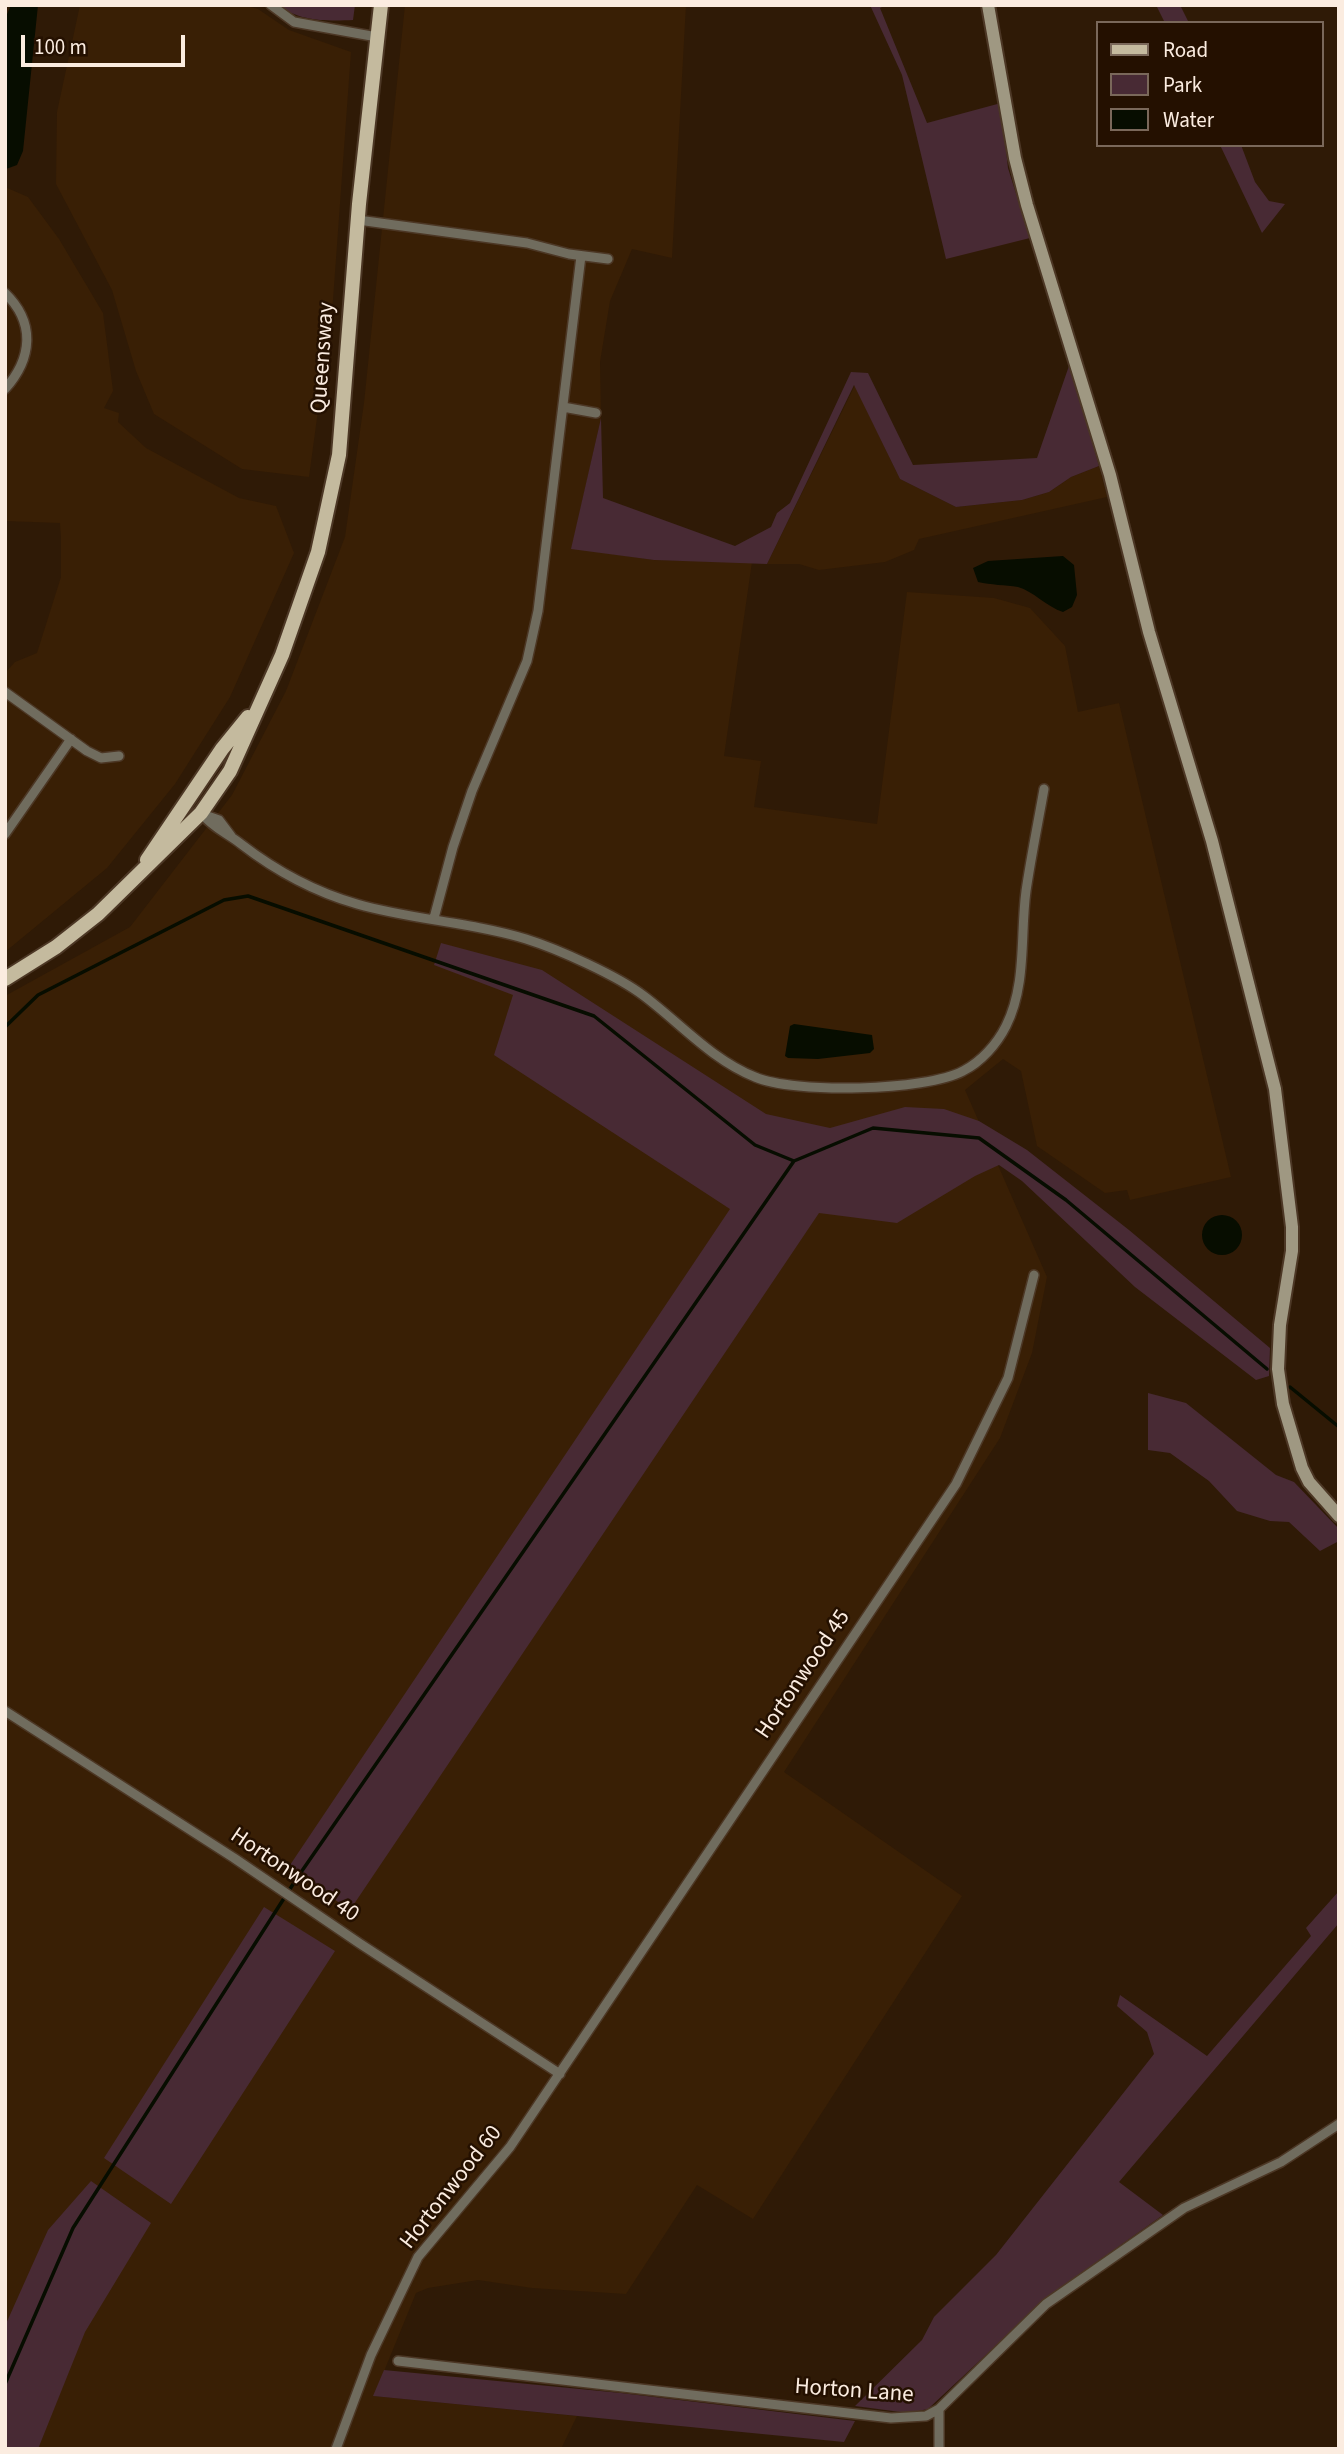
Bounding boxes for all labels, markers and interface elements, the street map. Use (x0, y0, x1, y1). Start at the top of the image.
scale bar (24, 21, 189, 65)
legend (1096, 21, 1323, 147)
text: 100 m (34, 32, 87, 62)
text: Road (1163, 35, 1208, 65)
text: Park (1163, 70, 1202, 100)
text: Water (1163, 105, 1214, 135)
street label: Queensway (306, 301, 342, 415)
street label: Hortonwood 45 (751, 1605, 857, 1745)
street label: Hortonwood 40 (224, 1823, 364, 1929)
street label: Hortonwood 60 (395, 2121, 509, 2255)
street label: Horton Lane (794, 2374, 914, 2410)

